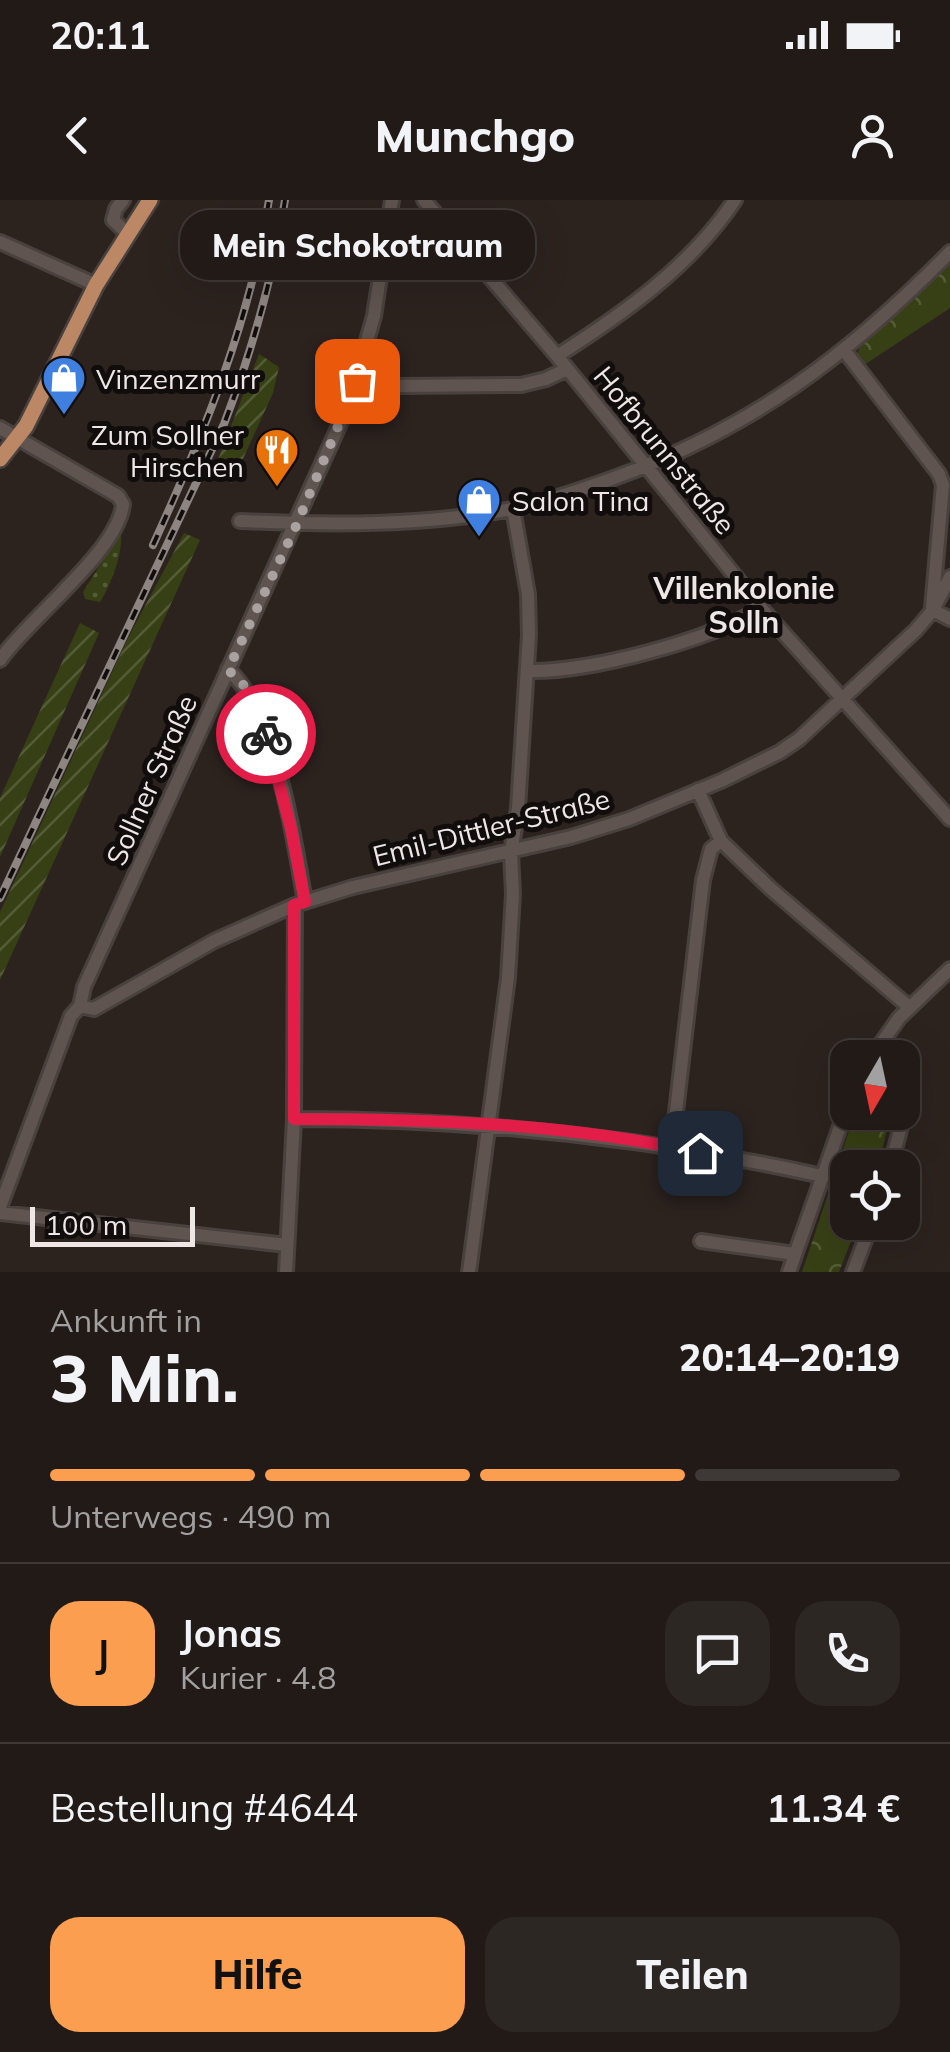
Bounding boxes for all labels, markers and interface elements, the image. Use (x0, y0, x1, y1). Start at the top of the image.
text: 20:11 (50, 11, 151, 59)
text: Munchgo (375, 107, 575, 163)
icon: back (50, 108, 105, 163)
icon: person (845, 108, 900, 163)
callout: Mein Schokotraum (180, 211, 534, 281)
text: Mein Schokotraum (212, 225, 503, 265)
pin (315, 339, 400, 424)
icon: bag (330, 354, 385, 409)
shop icon: Vinzenzmurr (41, 355, 87, 416)
street label: Hofbrunnstraße (587, 359, 743, 541)
place label: Vinzenzmurr (96, 361, 261, 396)
place label: Zum Sollner Hirschen (91, 417, 245, 484)
restaurant icon: Zum Sollner Hirschen (254, 427, 300, 488)
shop icon: Salon Tina (456, 477, 502, 538)
place label: Salon Tina (512, 483, 649, 518)
district label: Villenkolonie Solln (652, 569, 835, 641)
courier (216, 684, 316, 784)
street label: Sollner Straße (98, 689, 204, 871)
icon: bike (239, 707, 294, 762)
street label: Emil-Dittler-Straße (369, 781, 613, 873)
north arrow (830, 1040, 920, 1130)
map controls (830, 1040, 920, 1240)
pin (658, 1111, 743, 1196)
icon: home (673, 1126, 728, 1181)
button: locate (830, 1150, 920, 1240)
scale bar (30, 1202, 195, 1246)
text: 100 m (45, 1207, 127, 1242)
text: Ankunft in (50, 1300, 202, 1340)
text: 20:14–20:19 (679, 1333, 900, 1381)
text: 3 Min. (50, 1337, 239, 1418)
text: Unterwegs · 490 m (50, 1496, 331, 1536)
button: chat (665, 1601, 770, 1706)
button: phone (795, 1601, 900, 1706)
text: Jonas (180, 1609, 282, 1657)
text: J (96, 1629, 109, 1677)
text: Kurier · 4.8 (180, 1657, 336, 1697)
text: Bestellung #4644 (50, 1784, 358, 1832)
text: 11.34 € (766, 1784, 900, 1832)
button: Hilfe (50, 1917, 465, 2032)
button: Teilen (485, 1917, 900, 2032)

